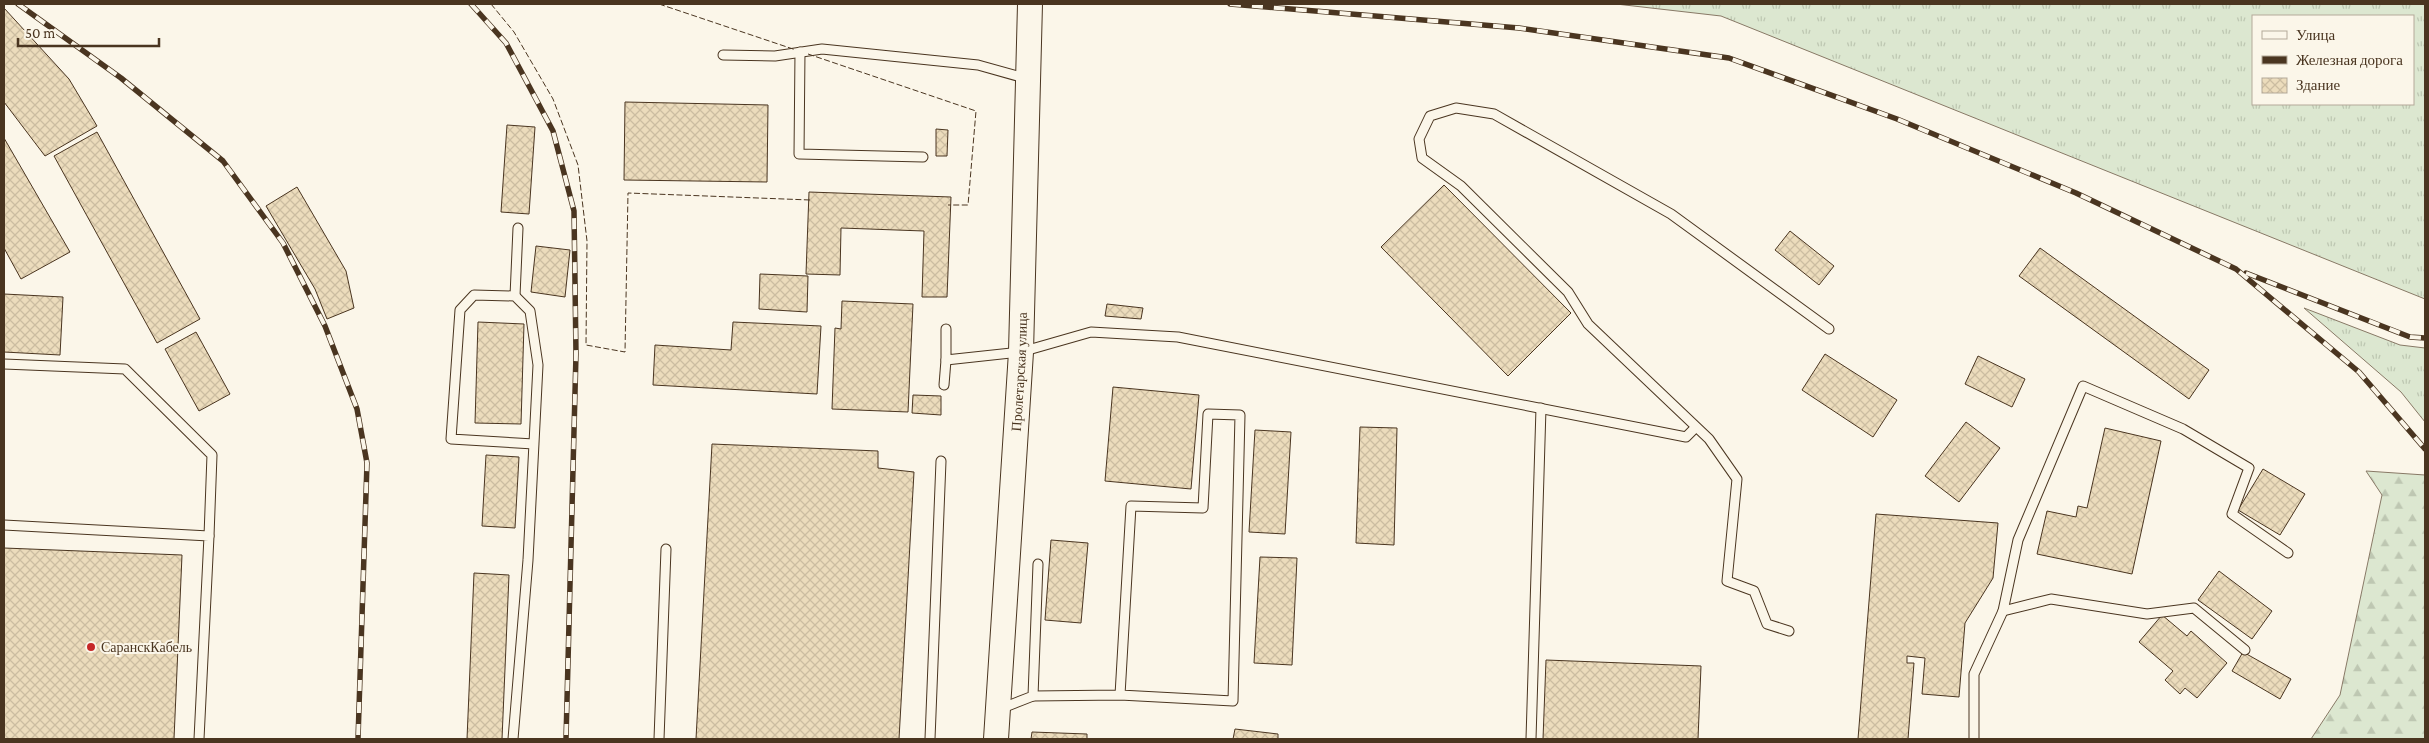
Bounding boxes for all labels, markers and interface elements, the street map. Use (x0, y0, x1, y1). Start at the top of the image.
scale bar (18, 15, 159, 47)
legend (2252, 15, 2414, 105)
text: 50 m (25, 25, 55, 41)
text: Улица (2296, 27, 2335, 43)
text: Железная дорога (2296, 52, 2403, 68)
text: Здание (2296, 77, 2340, 93)
street label: Пролетарская улица (1008, 311, 1030, 432)
place label: СаранскКабель (101, 639, 192, 655)
marker: СаранскКабель (85, 641, 97, 653)

